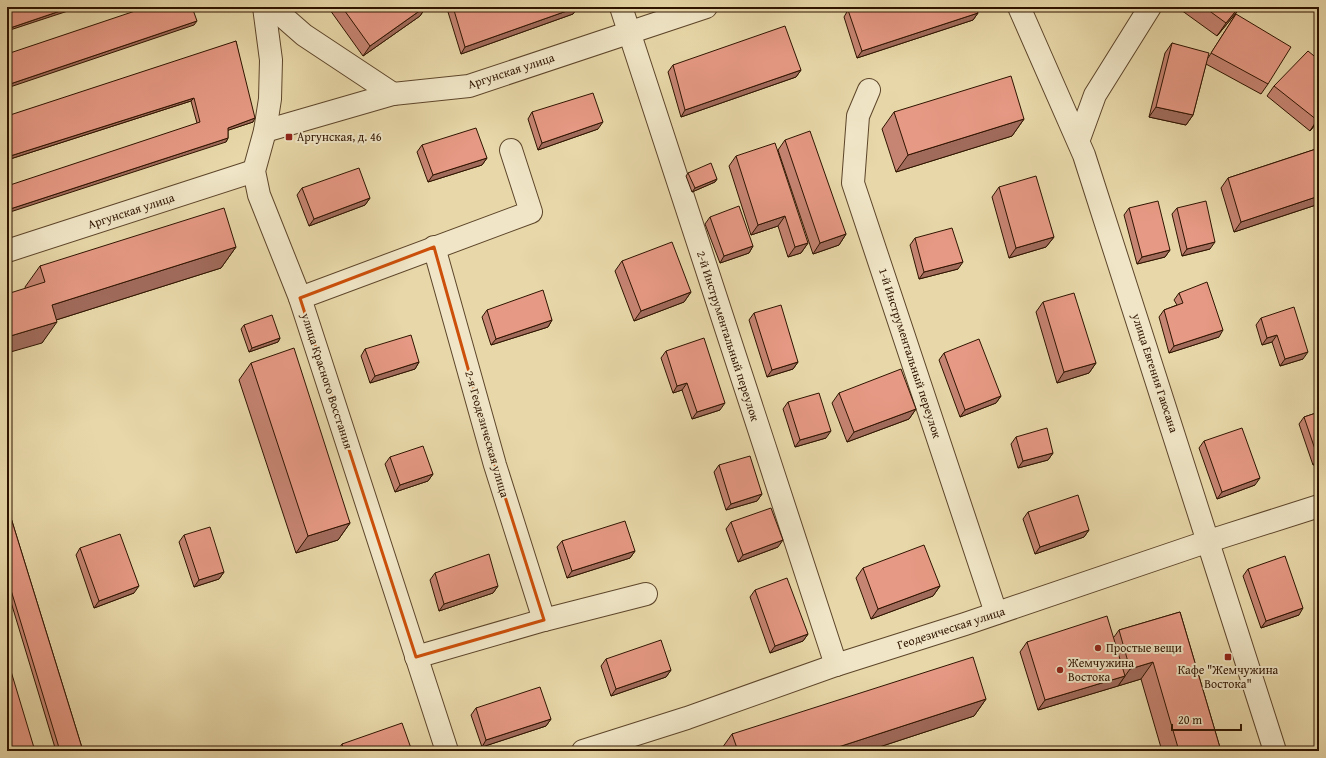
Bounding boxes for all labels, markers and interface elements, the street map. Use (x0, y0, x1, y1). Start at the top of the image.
street label: Аргунская улица (465, 48, 557, 93)
place label: Аргунская, д. 46 (297, 128, 382, 145)
marker: Аргунская, д. 46 (284, 132, 294, 142)
street label: Аргунская улица (85, 188, 177, 233)
street label: 2-й Инструментальный переулок (693, 249, 764, 424)
street label: 1-й Инструментальный переулок (875, 266, 946, 441)
street label: улица Красного Восстания (297, 310, 358, 451)
street label: улица Евгения Гаюсана (1128, 310, 1183, 435)
street label: 2-я Геодезическая улица (461, 368, 514, 500)
street label: Геодезическая улица (895, 602, 1007, 653)
place label: Простые вещи (1106, 639, 1182, 656)
marker: Простые вещи (1093, 643, 1103, 653)
marker: Кафе "Жемчужина Востока" (1223, 652, 1233, 662)
place label: Жемчужина Востока (1067, 654, 1134, 685)
place label: Кафе "Жемчужина Востока" (1178, 661, 1279, 692)
marker: Жемчужина Востока (1055, 665, 1065, 675)
scale bar (1172, 706, 1241, 732)
text: 20 m (1178, 711, 1202, 728)

